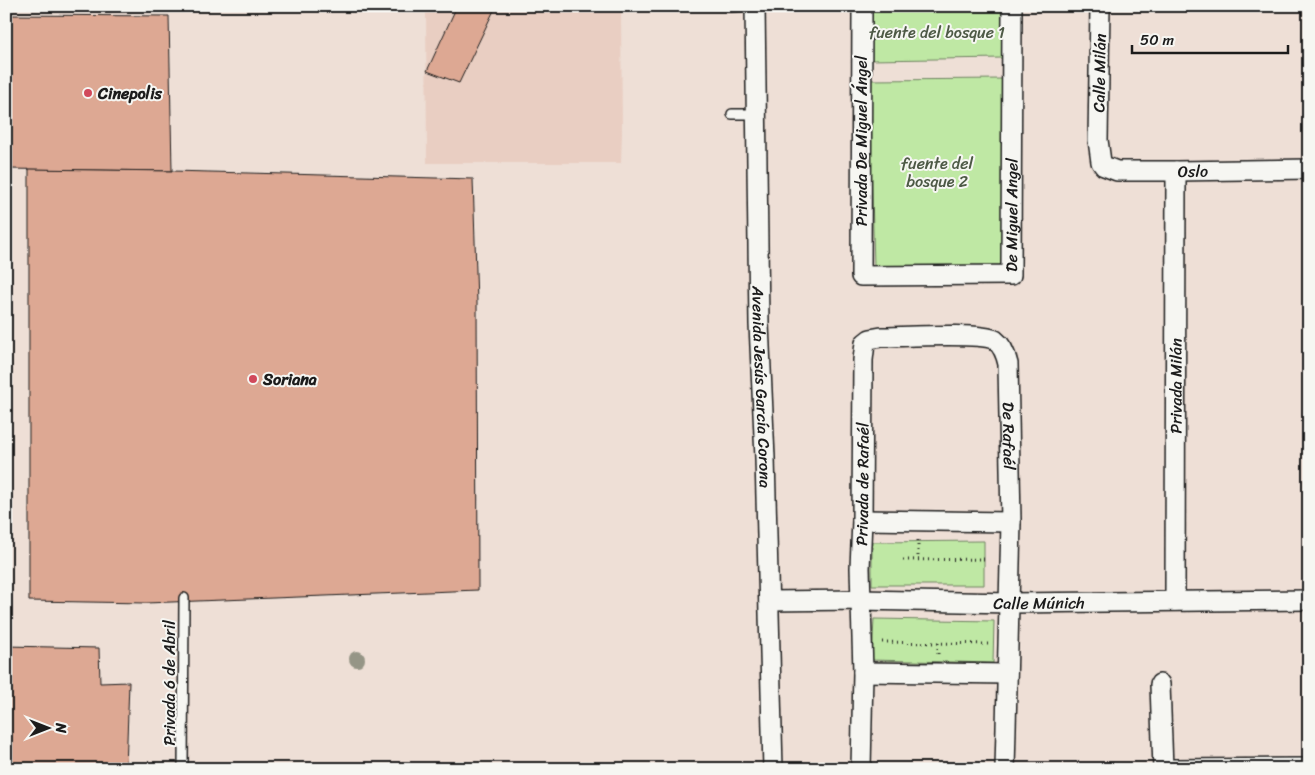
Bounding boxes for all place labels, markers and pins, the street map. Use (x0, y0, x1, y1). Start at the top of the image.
place label: Cinepolis (97, 79, 163, 108)
marker: Cinepolis (82, 87, 94, 99)
place label: Soriana (262, 365, 317, 394)
marker: Soriana (247, 373, 259, 385)

